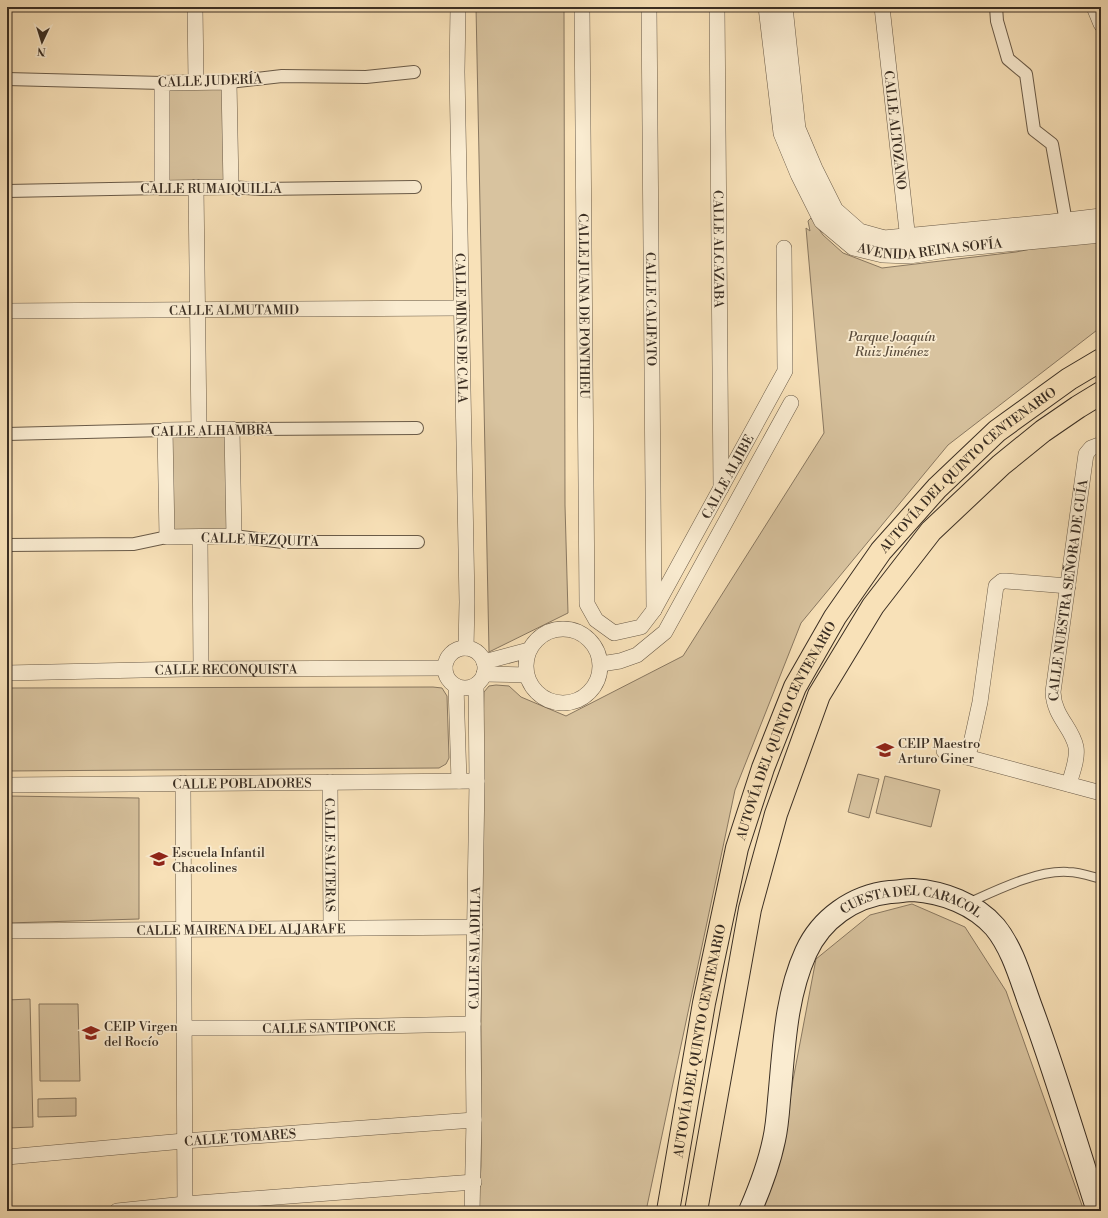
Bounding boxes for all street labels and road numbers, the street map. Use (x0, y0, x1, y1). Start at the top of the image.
street label: CALLE JUDERÍA (157, 70, 264, 91)
street label: CALLE ALTOZANO (880, 70, 909, 191)
street label: CALLE RUMAIQUILLA (140, 181, 283, 197)
street label: CALLE ALCAZABA (710, 190, 727, 309)
street label: CALLE JUANA DE PONTHIEU (575, 213, 592, 399)
street label: AVENIDA REINA SOFÍA (855, 235, 1004, 263)
street label: CALLE CALIFATO (642, 252, 659, 366)
street label: CALLE MINAS DE CALA (451, 253, 470, 404)
street label: CALLE ALMUTAMID (169, 302, 299, 319)
street label: AUTOVÍA DEL QUINTO CENTENARIO (876, 384, 1060, 557)
street label: CALLE ALHAMBRA (151, 422, 274, 440)
street label: CALLE ALJIBE (699, 432, 758, 522)
street label: CALLE NUESTRA SEÑORA DE GUÍA (1046, 477, 1092, 702)
street label: CALLE MEZQUITA (201, 530, 320, 550)
street label: AUTOVÍA DEL QUINTO CENTENARIO (733, 619, 840, 843)
street label: CALLE RECONQUISTA (154, 662, 298, 679)
street label: CALLE POBLADORES (172, 775, 312, 793)
street label: CALLE SALTERAS (321, 798, 338, 912)
street label: CALLE SALADILLA (466, 885, 484, 1010)
street label: CUESTA DEL CARACOL (835, 906, 985, 926)
street label: CALLE MAIRENA DEL ALJARAFE (136, 921, 346, 939)
street label: AUTOVÍA DEL QUINTO CENTENARIO (670, 923, 730, 1160)
street label: CALLE SANTIPONCE (262, 1019, 396, 1037)
street label: CALLE TOMARES (184, 1126, 297, 1150)

